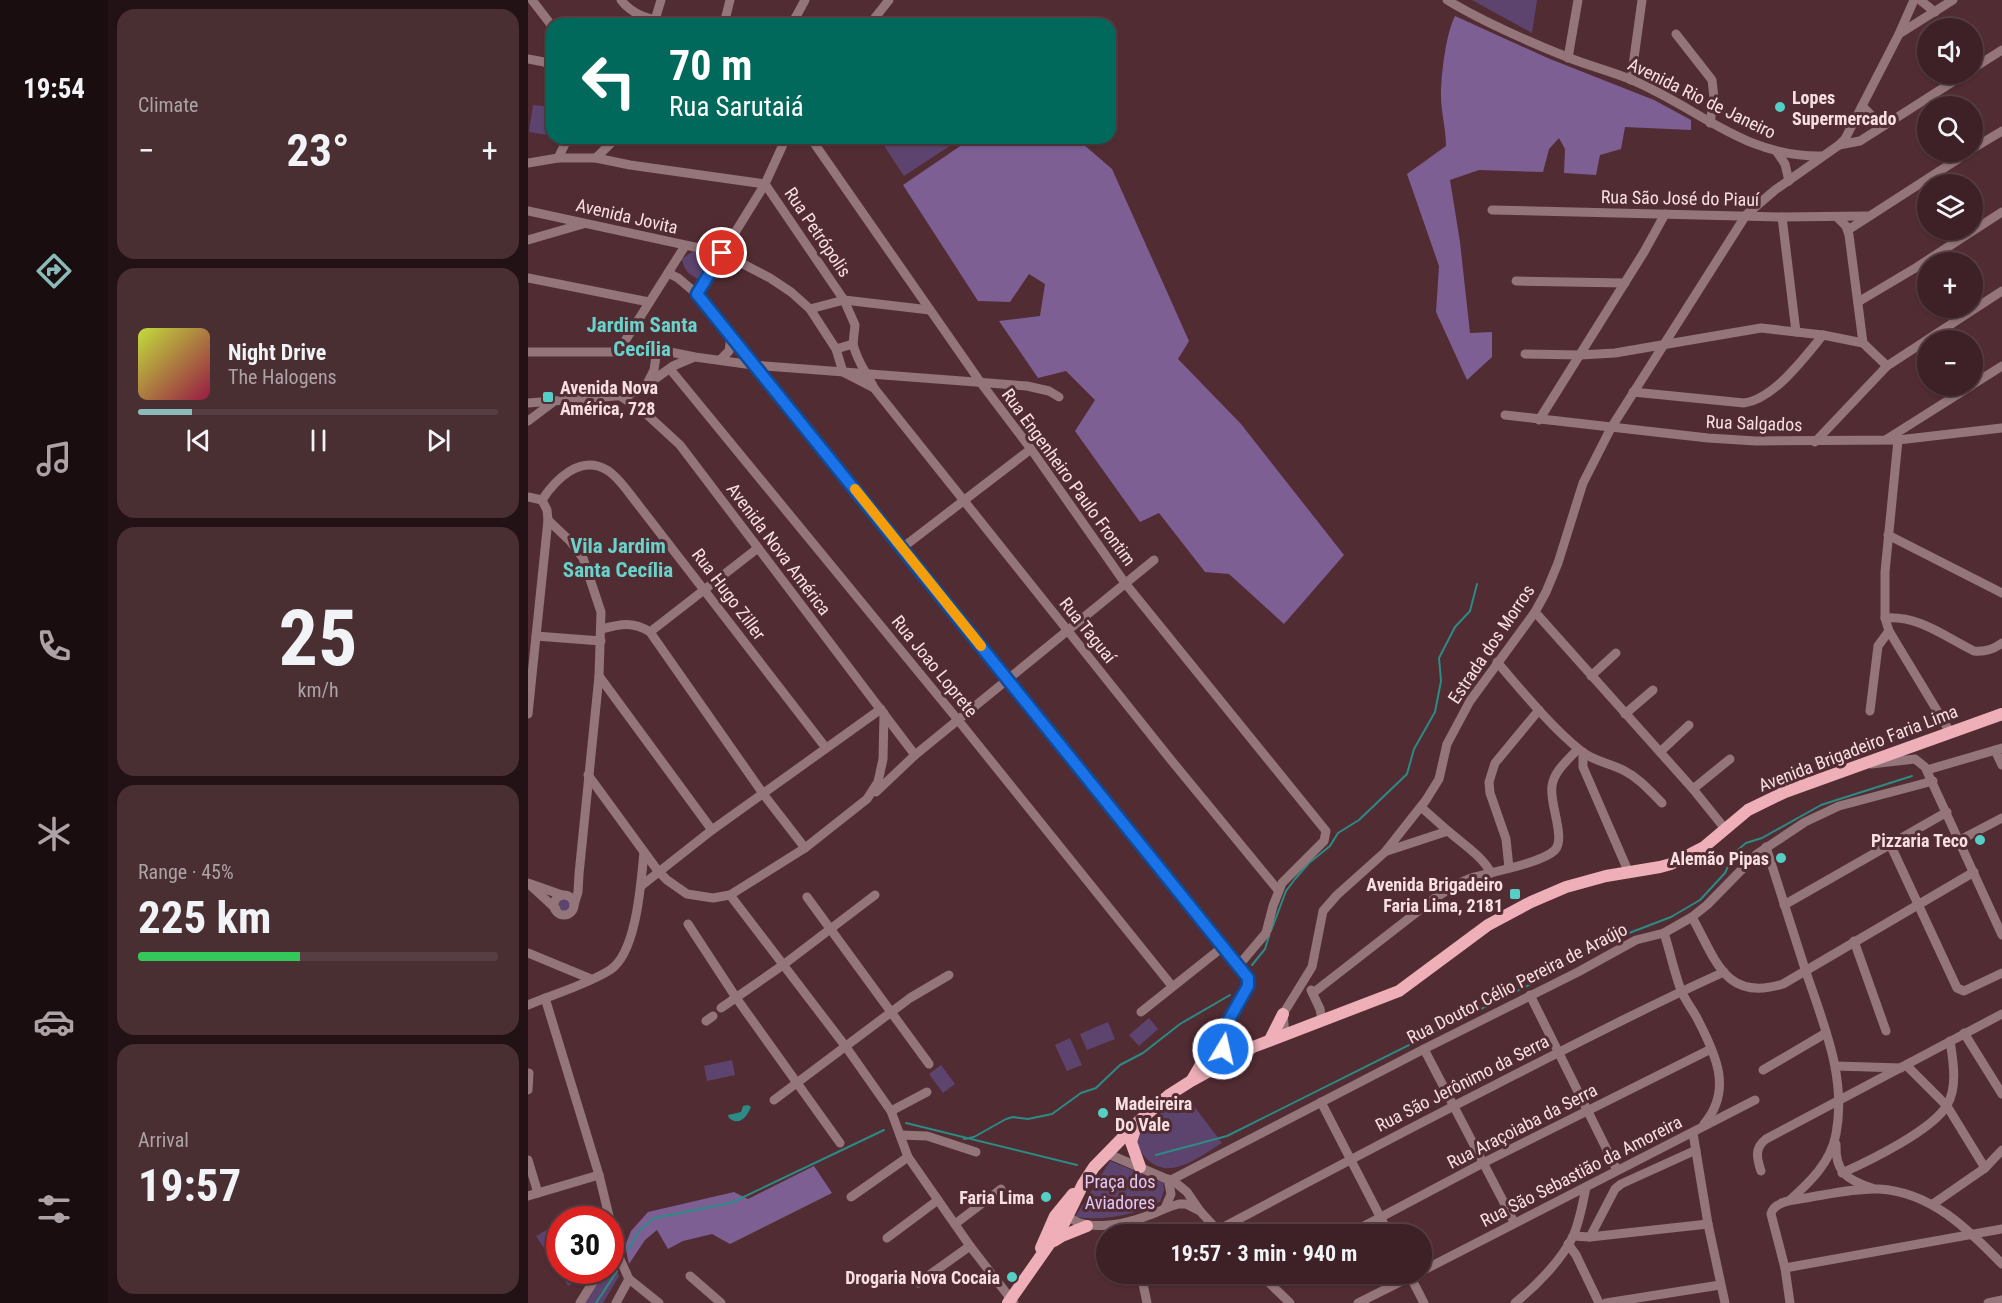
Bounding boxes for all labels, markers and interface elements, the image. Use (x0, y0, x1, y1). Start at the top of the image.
map controls (1917, 18, 1983, 396)
button: sound (1917, 18, 1983, 84)
text: 70 m (669, 41, 752, 90)
icon: left (570, 42, 648, 120)
street label: Avenida Rio de Janeiro (1625, 53, 1779, 143)
text: 19:54 (23, 73, 85, 105)
place label: Lopes Supermercado (1792, 87, 1896, 129)
text: Rua Sarutaiá (669, 91, 804, 123)
text: Climate (138, 93, 198, 117)
button: search (1917, 96, 1983, 162)
marker: Lopes Supermercado (1773, 100, 1787, 114)
text: 23° (287, 124, 350, 177)
text: − (138, 131, 155, 170)
text: + (482, 131, 498, 170)
button: layers (1917, 174, 1983, 240)
street label: Rua Petrópolis (780, 183, 856, 281)
street label: Rua São José do Piauí (1601, 186, 1760, 210)
street label: Avenida Jovita (574, 194, 680, 238)
pin (696, 227, 747, 278)
icon: arrive (705, 236, 738, 269)
icon: directions (33, 250, 75, 292)
button: + (1917, 252, 1983, 318)
district label: Jardim Santa Cecília (587, 313, 698, 361)
button: − (1917, 330, 1983, 396)
text: Night Drive (228, 340, 326, 365)
text: The Halogens (228, 365, 337, 389)
place label: Avenida Nova América, 728 (560, 377, 658, 419)
street label: Rua Engenheiro Paulo Frontim (998, 384, 1140, 570)
marker: Avenida Nova América, 728 (541, 390, 555, 404)
street label: Rua Salgados (1705, 411, 1803, 435)
icon: previous (182, 424, 215, 457)
icon: pause (302, 424, 335, 457)
icon: next (422, 424, 455, 457)
icon: music (33, 438, 75, 480)
street label: Avenida Nova América (723, 479, 835, 619)
district label: Vila Jardim Santa Cecília (563, 534, 673, 582)
street label: Rua Hugo Ziller (688, 544, 770, 644)
street label: Estrada dos Morros (1443, 581, 1539, 707)
text: 25 (279, 593, 357, 684)
street label: Rua Taguaí (1055, 593, 1121, 668)
street label: Rua Joao Loprete (888, 611, 982, 721)
icon: phone (33, 625, 75, 667)
text: km/h (297, 678, 339, 702)
street label: Avenida Brigadeiro Faria Lima (1755, 700, 1961, 796)
icon: climate (33, 813, 75, 855)
place label: Pizzaria Teco (1871, 830, 1968, 851)
marker: Pizzaria Teco (1973, 833, 1987, 847)
place label: Alemão Pipas (1670, 848, 1769, 869)
marker: Alemão Pipas (1774, 851, 1788, 865)
text: Range · 45% (138, 860, 234, 884)
place label: Avenida Brigadeiro Faria Lima, 2181 (1366, 874, 1503, 916)
marker: Avenida Brigadeiro Faria Lima, 2181 (1508, 887, 1522, 901)
text: 225 km (138, 891, 271, 944)
street label: Rua Doutor Célio Pereira de Araújo (1403, 918, 1631, 1048)
icon: car (33, 1001, 75, 1043)
position arrow (1191, 1017, 1255, 1081)
street label: Rua São Jerônimo da Serra (1372, 1030, 1552, 1136)
street label: Rua Araçoiaba da Serra (1443, 1079, 1601, 1173)
place label: Madeireira Do Vale (1115, 1093, 1192, 1135)
marker: Madeireira Do Vale (1096, 1106, 1110, 1120)
street label: Rua São Sebastião da Amoreira (1477, 1111, 1685, 1231)
text: Arrival (138, 1128, 189, 1152)
text: 19:57 (138, 1159, 241, 1212)
park label: Praça dos Aviadores (1085, 1171, 1155, 1213)
place label: Faria Lima (959, 1187, 1034, 1208)
icon: filters (33, 1188, 75, 1230)
marker: Faria Lima (1039, 1190, 1053, 1204)
speed limit sign: 30 (546, 1206, 624, 1284)
text: 19:57 · 3 min · 940 m (1171, 1241, 1357, 1266)
place label: Drogaria Nova Cocaia (845, 1267, 1000, 1288)
marker: Drogaria Nova Cocaia (1005, 1270, 1019, 1284)

